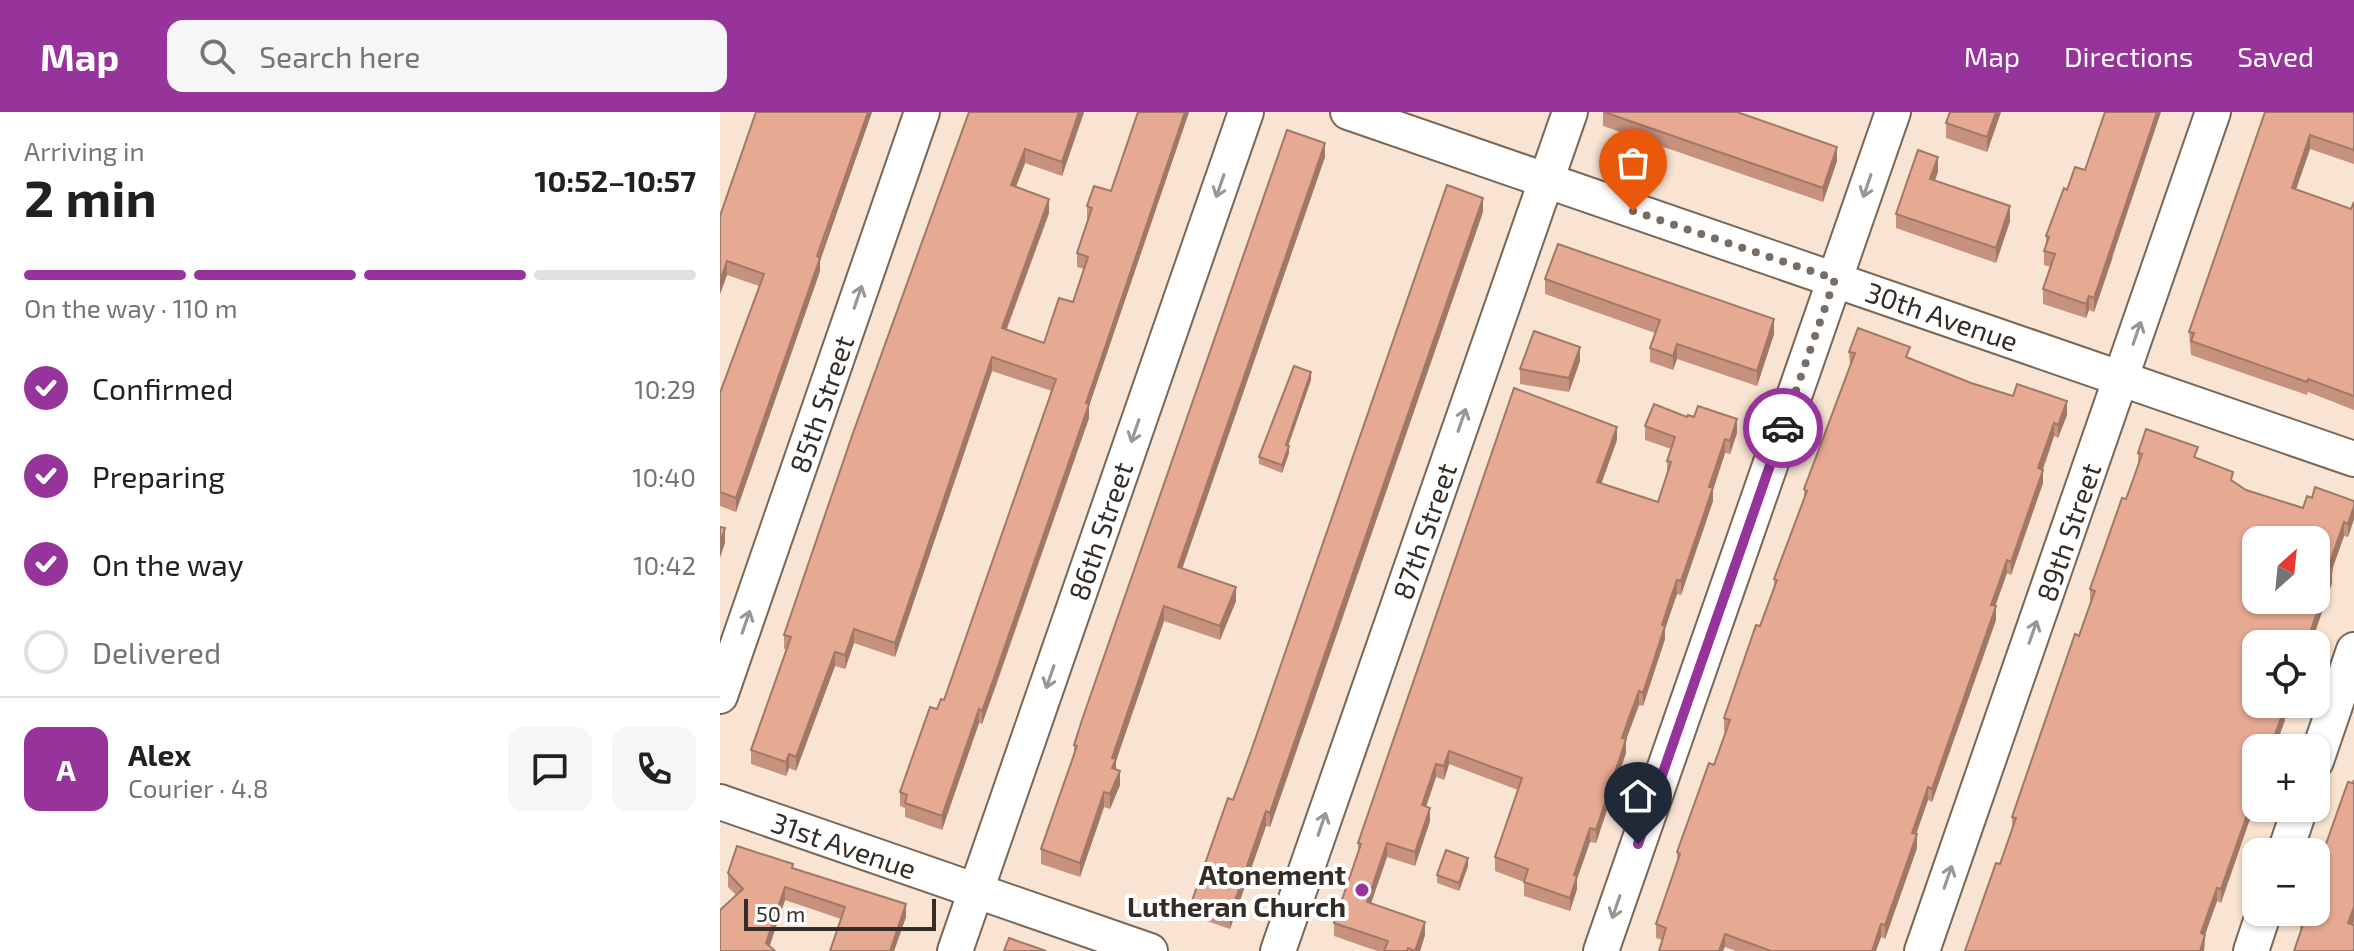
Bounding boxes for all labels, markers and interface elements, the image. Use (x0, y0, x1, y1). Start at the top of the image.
search box (167, 20, 727, 92)
text: Map (40, 33, 119, 79)
icon: search (195, 34, 239, 78)
text: Search here (259, 38, 420, 74)
text: Map (1964, 39, 2020, 73)
text: Directions (2064, 39, 2193, 73)
text: Saved (2237, 39, 2314, 73)
pin (1599, 129, 1667, 211)
text: Arriving in (24, 135, 145, 166)
icon: bag (1611, 141, 1655, 185)
text: 10:52–10:57 (535, 162, 696, 198)
text: 2 min (24, 165, 157, 227)
one-way arrow (1212, 173, 1227, 198)
one-way arrow (1859, 173, 1874, 198)
street label: 30th Avenue (1861, 274, 2023, 358)
one-way arrow (852, 285, 866, 310)
text: On the way · 110 m (24, 292, 238, 323)
one-way arrow (2130, 321, 2145, 346)
street label: 85th Street (782, 331, 860, 477)
icon: check (24, 366, 68, 410)
text: Confirmed (92, 370, 233, 406)
text: 10:29 (634, 373, 696, 404)
courier (1743, 388, 1823, 468)
icon: car (1761, 406, 1805, 450)
one-way arrow (1456, 408, 1471, 433)
one-way arrow (1127, 419, 1142, 444)
icon: check (24, 454, 68, 498)
street label: 86th Street (1060, 457, 1140, 605)
text: Preparing (92, 458, 225, 494)
street label: 87th Street (1385, 458, 1463, 604)
street label: 89th Street (2028, 458, 2108, 606)
text: 10:40 (632, 461, 696, 492)
north arrow (2242, 526, 2330, 614)
map controls (2242, 526, 2330, 926)
icon: check (24, 542, 68, 586)
text: On the way (92, 546, 244, 582)
text: 10:42 (633, 549, 696, 580)
one-way arrow (739, 610, 754, 635)
one-way arrow (2027, 619, 2042, 644)
button: locate (2242, 630, 2330, 718)
text: Delivered (92, 634, 221, 670)
one-way arrow (1042, 664, 1056, 689)
button: chat (508, 727, 592, 811)
button: phone (612, 727, 696, 811)
button: + (2242, 734, 2330, 822)
text: Alex (128, 736, 191, 772)
text: A (56, 751, 76, 787)
pin (1604, 762, 1672, 844)
text: Courier · 4.8 (128, 772, 269, 803)
icon: home (1616, 774, 1660, 818)
street label: 31st Avenue (767, 804, 921, 886)
one-way arrow (1316, 812, 1331, 837)
button: − (2242, 838, 2330, 926)
place label: Atonement Lutheran Church (1127, 857, 1346, 923)
one-way arrow (1942, 866, 1956, 890)
marker: Atonement Lutheran Church (1353, 881, 1371, 899)
one-way arrow (1608, 894, 1622, 919)
scale bar (744, 895, 936, 931)
text: 50 m (756, 900, 805, 926)

